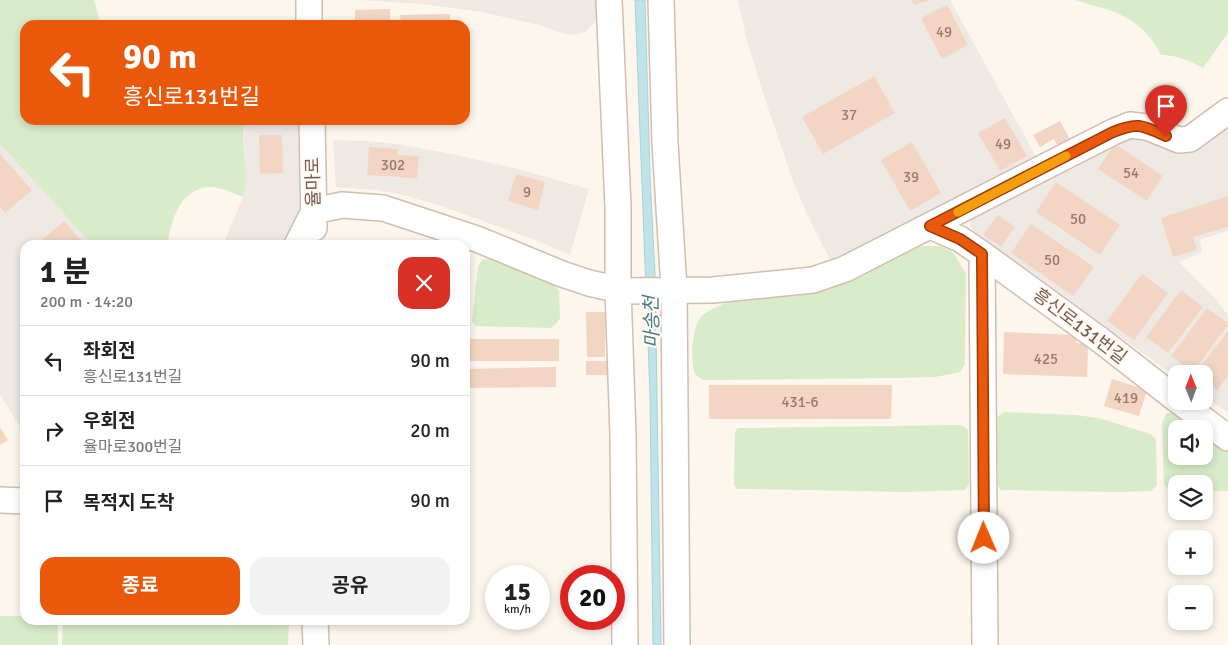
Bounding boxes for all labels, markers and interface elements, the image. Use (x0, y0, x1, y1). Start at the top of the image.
house number: 49 (936, 23, 952, 41)
text: 90 m (123, 35, 197, 78)
icon: left (40, 40, 105, 105)
text: 흥신로131번길 (123, 83, 260, 110)
pin (1145, 85, 1187, 136)
icon: arrive (1152, 92, 1180, 120)
house number: 37 (841, 106, 857, 124)
house number: 49 (995, 135, 1011, 153)
house number: 302 (381, 156, 405, 174)
street label: 율마로 (302, 157, 324, 207)
house number: 54 (1123, 164, 1139, 182)
house number: 39 (903, 168, 919, 186)
house number: 9 (523, 183, 531, 201)
house number: 50 (1070, 210, 1086, 228)
house number: 50 (1044, 251, 1060, 269)
text: 1 분 (40, 254, 90, 291)
button: close (398, 257, 450, 309)
street label: 흥신로131번길 (1029, 284, 1131, 368)
text: 200 m · 14:20 (40, 292, 133, 312)
water label: 마송천 (640, 294, 664, 348)
text: 좌회전 (83, 339, 135, 363)
icon: left (40, 347, 68, 375)
text: 90 m (410, 349, 450, 373)
house number: 425 (1034, 350, 1058, 368)
north arrow (1168, 365, 1212, 410)
map controls (1168, 365, 1213, 630)
text: 흥신로131번길 (83, 367, 183, 387)
house number: 419 (1114, 389, 1138, 407)
house number: 431-6 (781, 393, 819, 411)
text: 우회전 (83, 409, 135, 433)
icon: right (40, 417, 68, 445)
text: 20 m (410, 419, 450, 443)
button: sound (1168, 420, 1213, 465)
text: 율마로300번길 (83, 437, 183, 457)
button: layers (1168, 475, 1213, 520)
icon: arrive (40, 487, 68, 515)
text: 90 m (410, 489, 450, 513)
text: 목적지 도착 (83, 491, 175, 515)
position arrow (957, 511, 1009, 563)
button: + (1168, 530, 1213, 575)
button: 종료 (40, 557, 240, 615)
button: 공유 (250, 557, 450, 615)
speed limit sign: 20 (560, 565, 625, 630)
text: 15 (504, 576, 531, 607)
button: − (1168, 585, 1213, 630)
text: km/h (504, 602, 531, 617)

